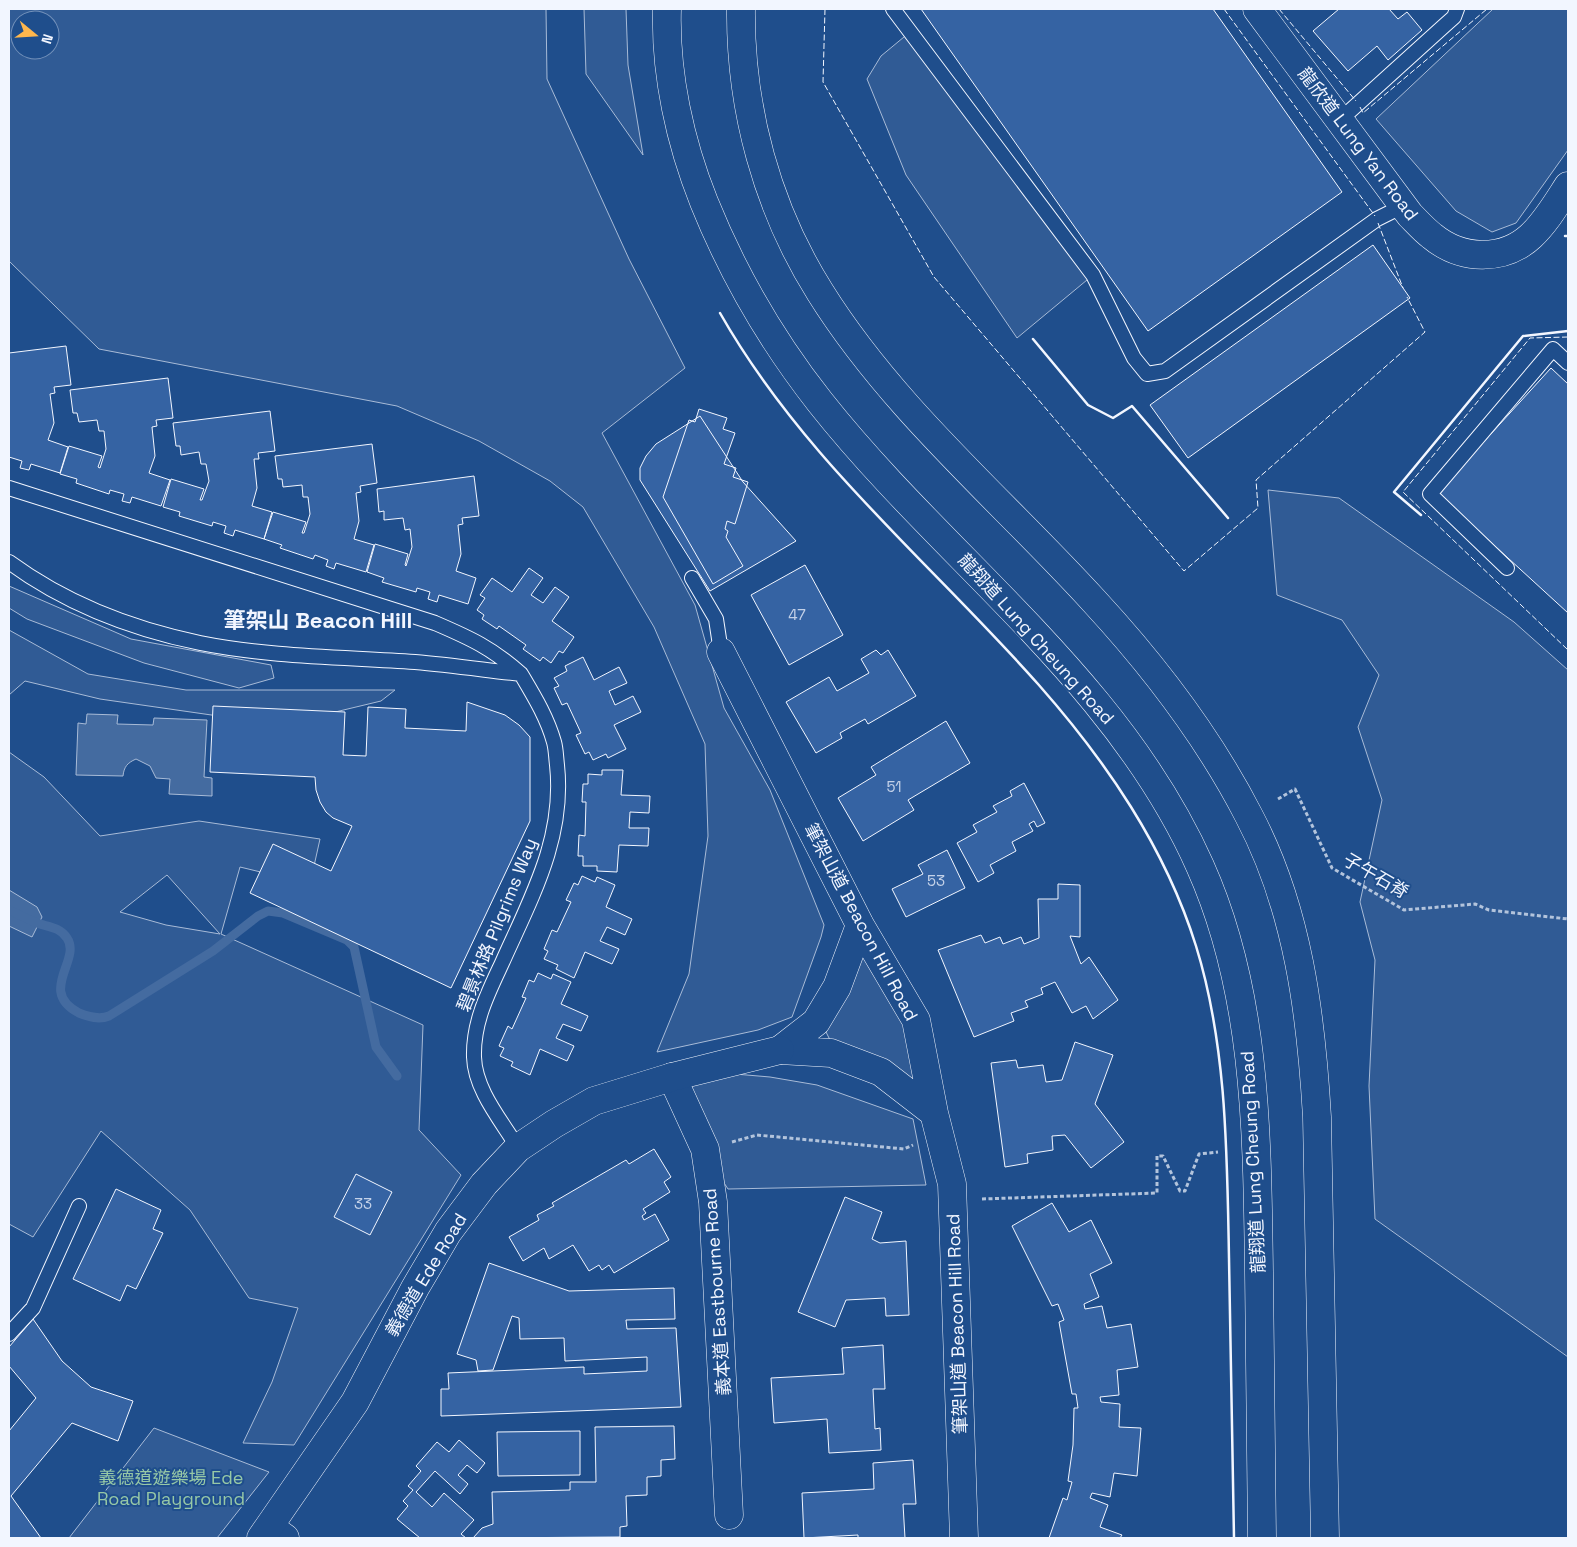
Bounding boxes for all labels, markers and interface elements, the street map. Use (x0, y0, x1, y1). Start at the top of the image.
north arrow (10, 10, 60, 60)
text: N (37, 32, 57, 46)
street label: 龍欣道 Lung Yan Road (1293, 62, 1424, 225)
street label: 龍翔道 Lung Cheung Road (953, 548, 1119, 729)
house number: 47 (788, 605, 806, 624)
district label: 筆架山 Beacon Hill (224, 606, 412, 634)
house number: 51 (886, 777, 902, 796)
street label: 筆架山道 Beacon Hill Road (799, 819, 923, 1025)
street label: 碧景林路 Pilgrims Way (451, 835, 542, 1015)
street label: 子午石脊 (1339, 848, 1413, 904)
house number: 53 (927, 871, 945, 890)
street label: 龍翔道 Lung Cheung Road (1235, 1050, 1270, 1274)
street label: 義本道 Eastbourne Road (698, 1188, 735, 1396)
house number: 33 (354, 1194, 372, 1213)
street label: 義德道 Ede Road (380, 1209, 471, 1341)
street label: 筆架山道 Beacon Hill Road (941, 1213, 972, 1435)
park label: 義德道遊樂場 Ede Road Playground (97, 1466, 245, 1510)

